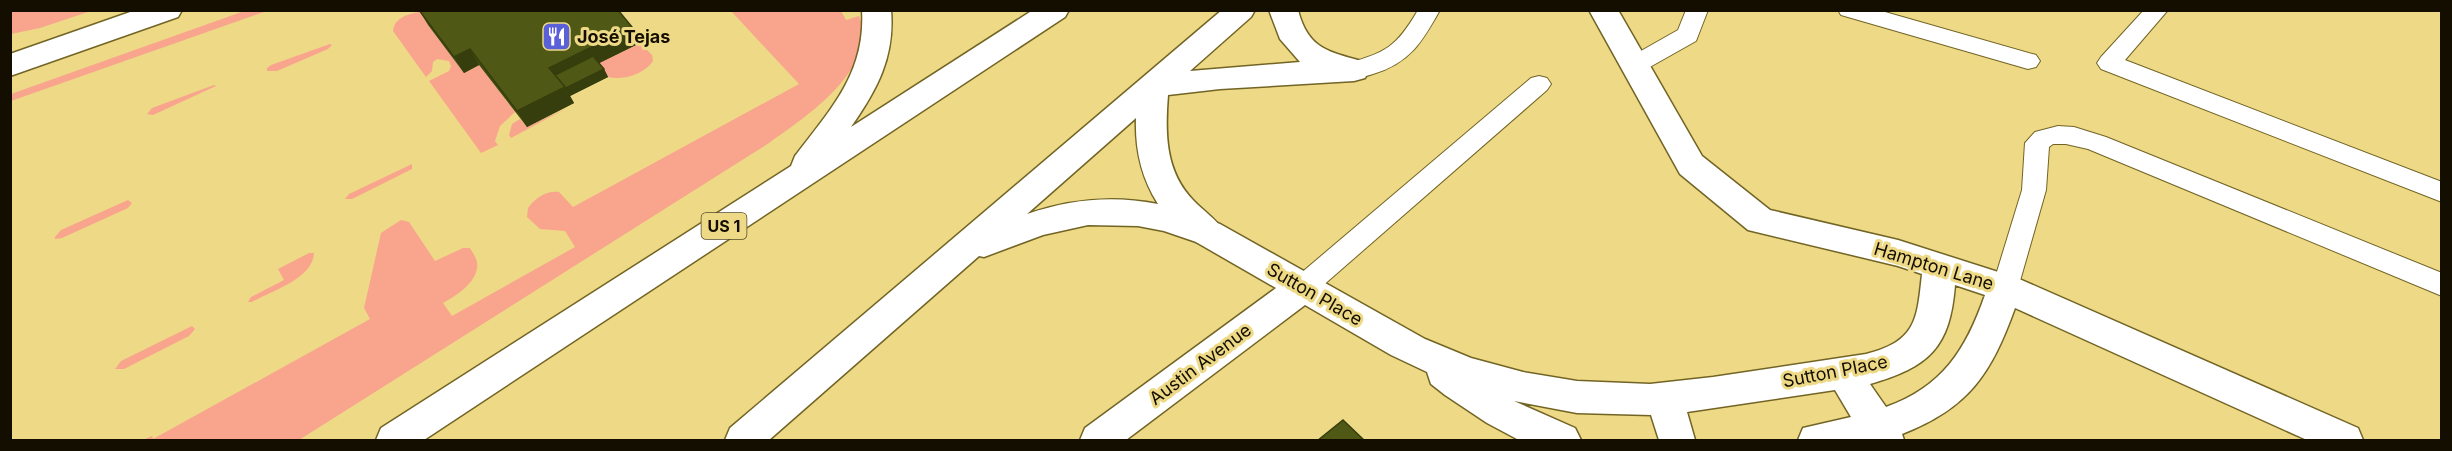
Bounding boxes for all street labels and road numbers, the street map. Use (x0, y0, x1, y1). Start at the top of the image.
road number: US 1 (702, 213, 746, 239)
street label: Hampton Lane (1872, 238, 1996, 294)
street label: Sutton Place (1264, 258, 1366, 330)
street label: Austin Avenue (1145, 319, 1255, 409)
street label: Sutton Place (1781, 351, 1889, 391)

